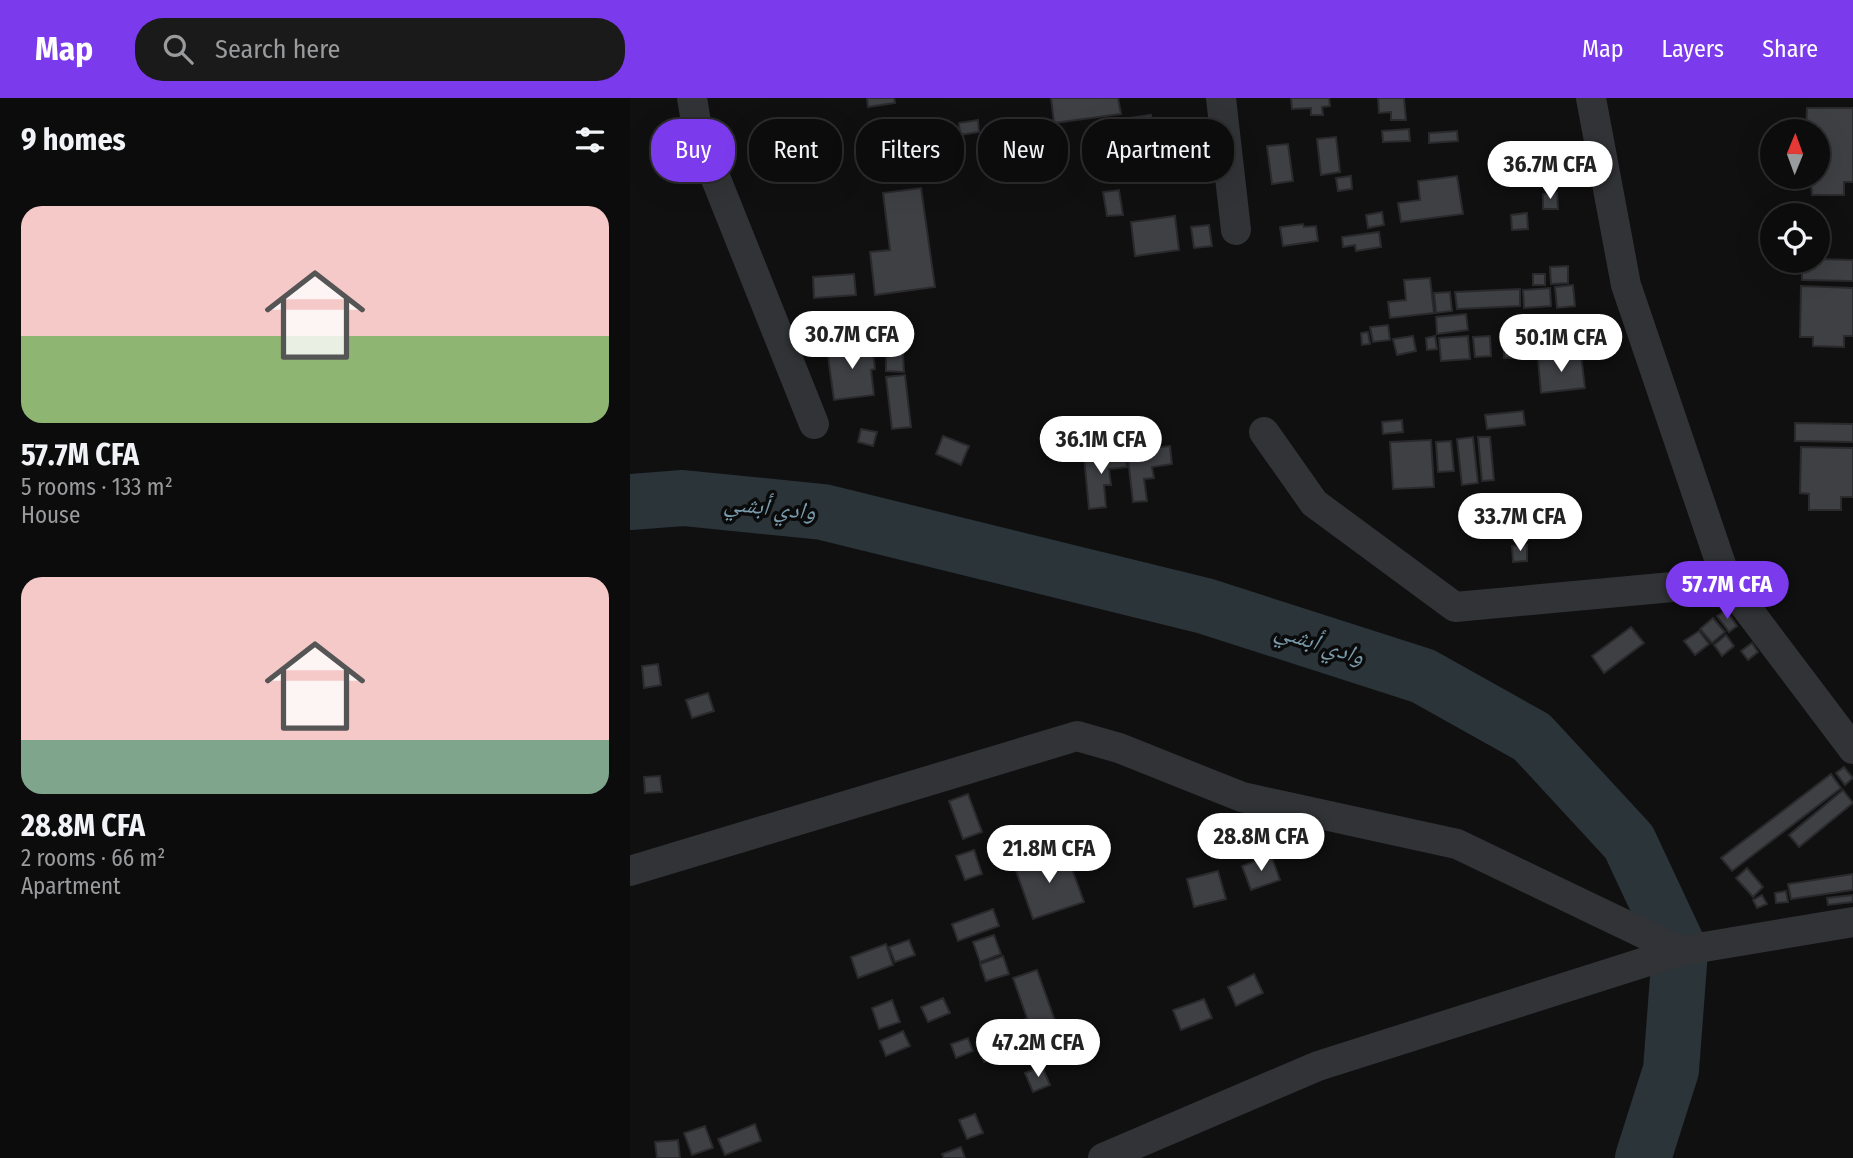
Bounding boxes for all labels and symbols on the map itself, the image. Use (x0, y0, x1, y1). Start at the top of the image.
north arrow (1760, 119, 1830, 189)
pin: 36.7M CFA (1470, 141, 1630, 201)
pin: 30.7M CFA (772, 312, 932, 371)
pin: 50.1M CFA (1481, 314, 1641, 374)
pin: 36.1M CFA (1021, 416, 1181, 476)
water label: وادي أبشي (722, 488, 817, 531)
pin: 33.7M CFA (1440, 494, 1600, 553)
pin: 57.7M CFA (1647, 561, 1807, 621)
water label: وادي أبشي (1270, 615, 1368, 675)
pin: 28.8M CFA (1181, 814, 1341, 873)
pin: 21.8M CFA (969, 826, 1129, 885)
pin: 47.2M CFA (958, 1020, 1118, 1079)

